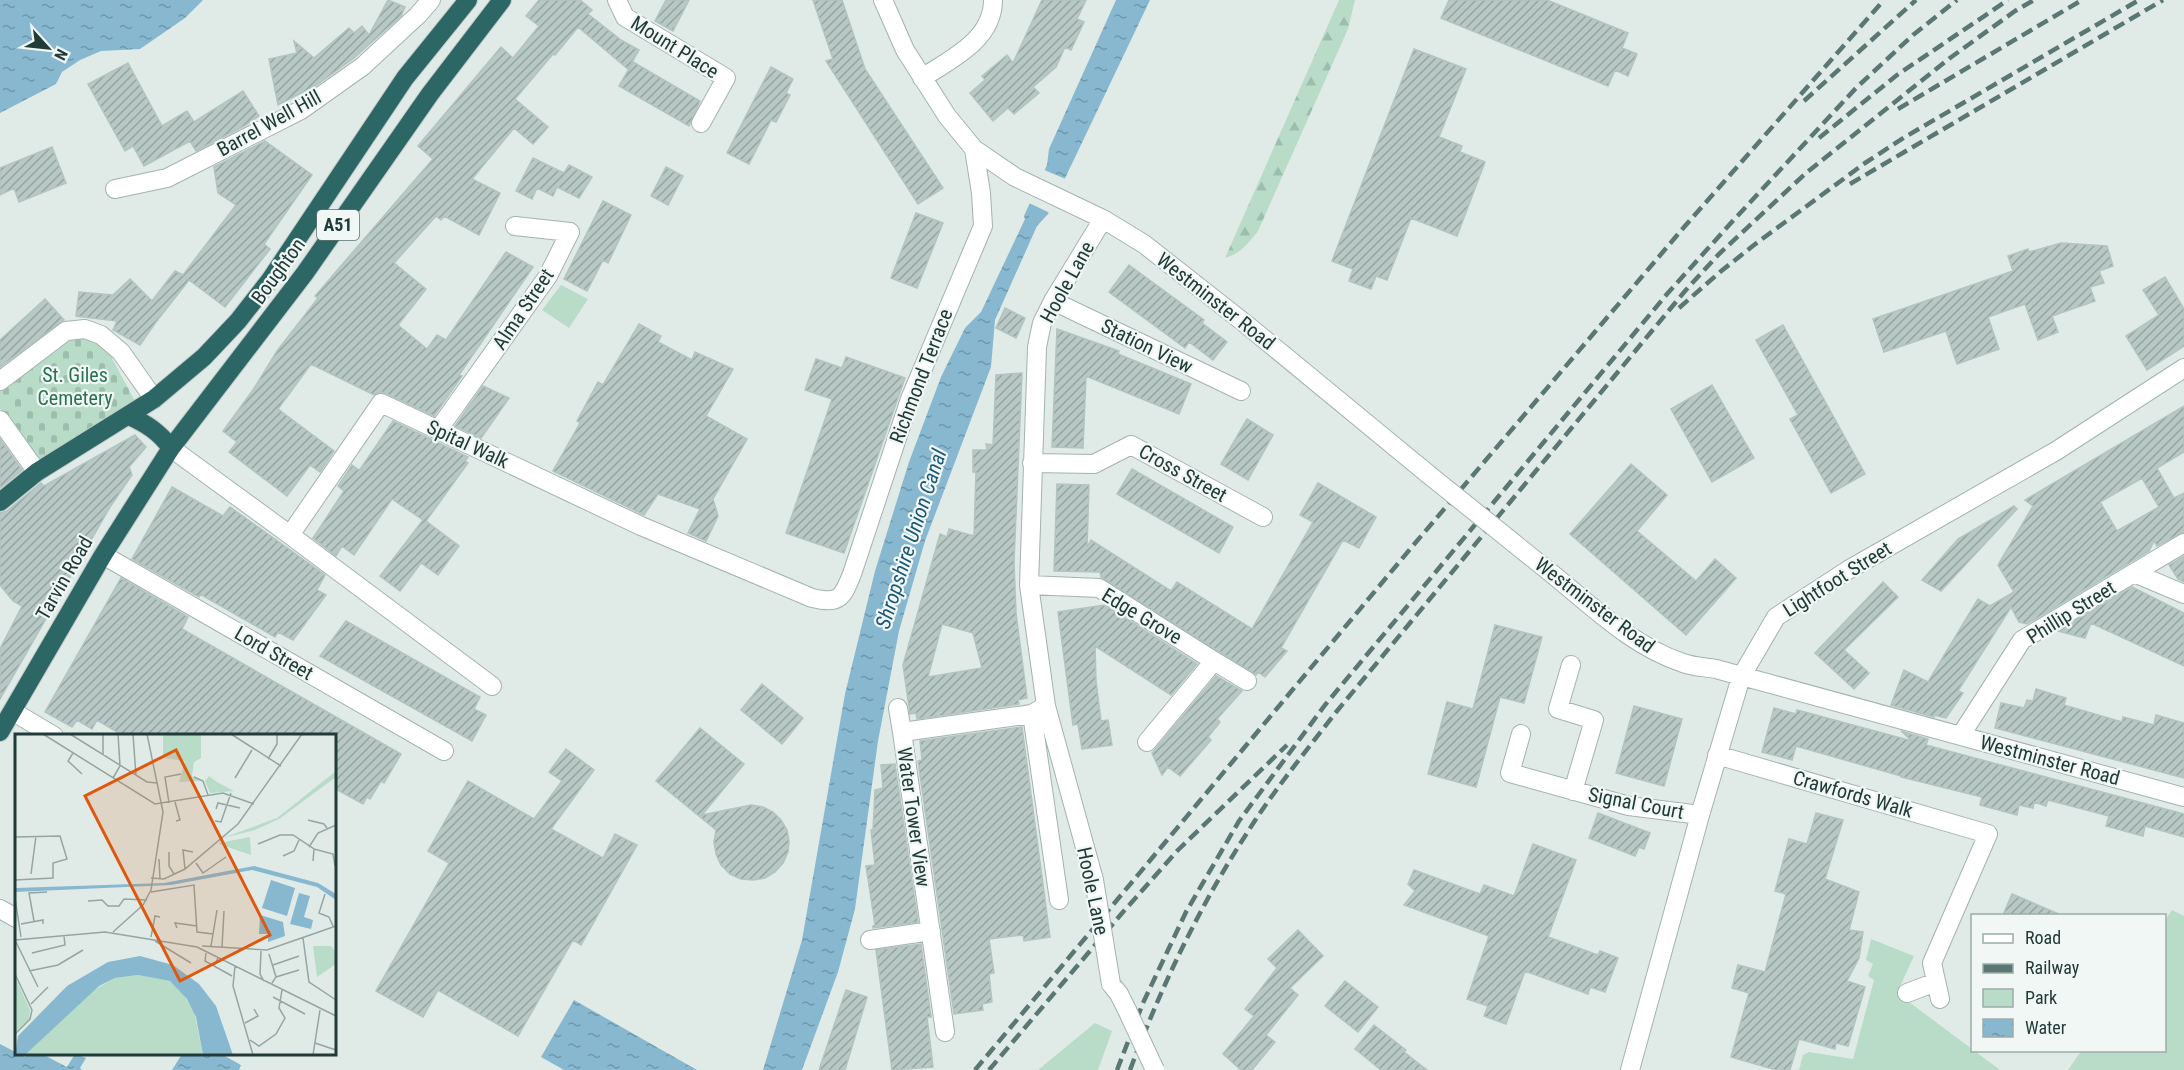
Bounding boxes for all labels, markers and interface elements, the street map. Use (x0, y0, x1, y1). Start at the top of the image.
street label: Mount Place (627, 11, 723, 83)
north arrow (18, 18, 78, 78)
text: N (50, 46, 72, 63)
street label: Barrel Well Hill (213, 85, 325, 161)
road number: A51 (317, 210, 359, 240)
street label: Boughton (246, 233, 310, 309)
street label: Hoole Lane (1035, 237, 1099, 327)
street label: Westminster Road (1152, 247, 1280, 355)
street label: Alma Street (487, 264, 559, 354)
street label: Richmond Terrace (884, 305, 958, 447)
street label: Station View (1097, 314, 1197, 378)
park label: St. Giles Cemetery (37, 363, 113, 410)
street label: Spital Walk (423, 415, 513, 473)
street label: Cross Street (1135, 439, 1231, 507)
water label: Shropshire Union Canal (871, 446, 951, 632)
street label: Tarvin Road (30, 532, 98, 624)
street label: Lightfoot Street (1778, 536, 1896, 622)
street label: Westminster Road (1530, 552, 1660, 658)
street label: Phillip Street (2022, 575, 2120, 649)
street label: Edge Grove (1098, 583, 1186, 649)
street label: Lord Street (230, 621, 318, 685)
street label: Westminster Road (1977, 730, 2123, 790)
inset map (15, 734, 336, 1055)
street label: Water Tower View (892, 746, 936, 888)
street label: Crawfords Walk (1790, 765, 1916, 823)
street label: Signal Court (1586, 782, 1686, 824)
street label: Hoole Lane (1072, 845, 1114, 937)
legend (1971, 914, 2166, 1052)
text: Road (2025, 927, 2061, 948)
text: Railway (2025, 957, 2080, 978)
text: Park (2025, 987, 2057, 1008)
text: Water (2025, 1017, 2067, 1038)

